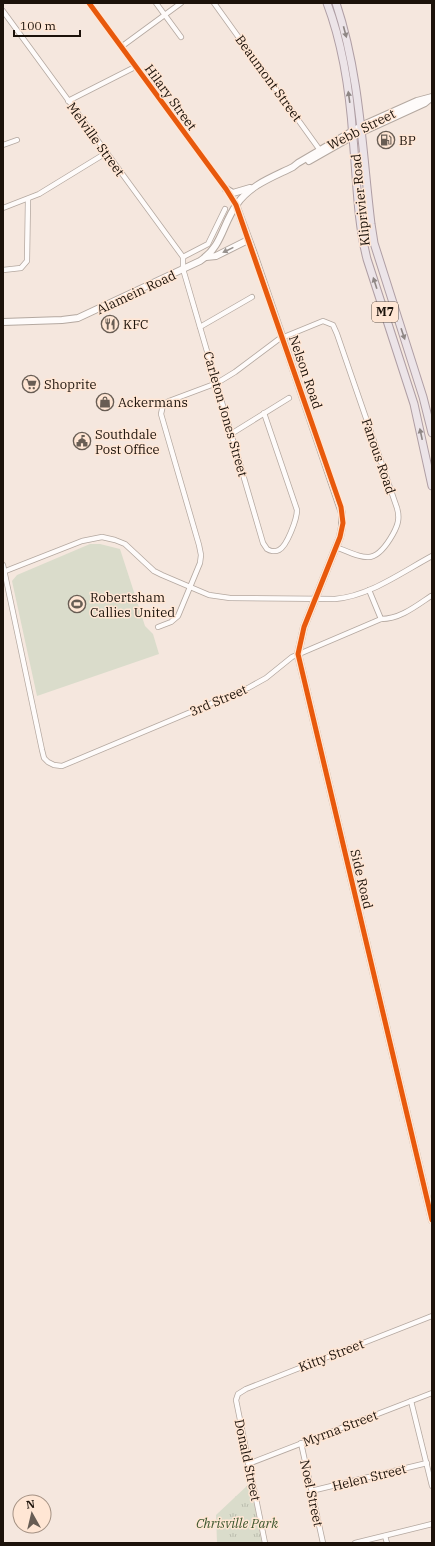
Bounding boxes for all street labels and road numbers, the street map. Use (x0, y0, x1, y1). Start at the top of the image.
street label: Beaumont Street (231, 32, 306, 125)
street label: Hilary Street (141, 61, 201, 134)
street label: Melville Street (63, 99, 128, 180)
street label: Webb Street (324, 105, 398, 154)
street label: Kliprivier Road (347, 153, 374, 247)
street label: Alamein Road (94, 267, 179, 318)
road number: M7 (372, 302, 398, 322)
street label: Nelson Road (285, 333, 326, 411)
street label: Carleton Jones Street (199, 350, 252, 479)
street label: Fanous Road (358, 416, 399, 496)
street label: 3rd Street (187, 681, 250, 720)
street label: Side Road (346, 848, 377, 911)
street label: Kitty Street (296, 1335, 367, 1376)
street label: Myrna Street (300, 1406, 380, 1451)
street label: Donald Street (231, 1418, 265, 1503)
street label: Noel Street (296, 1458, 327, 1528)
street label: Helen Street (330, 1460, 408, 1495)

